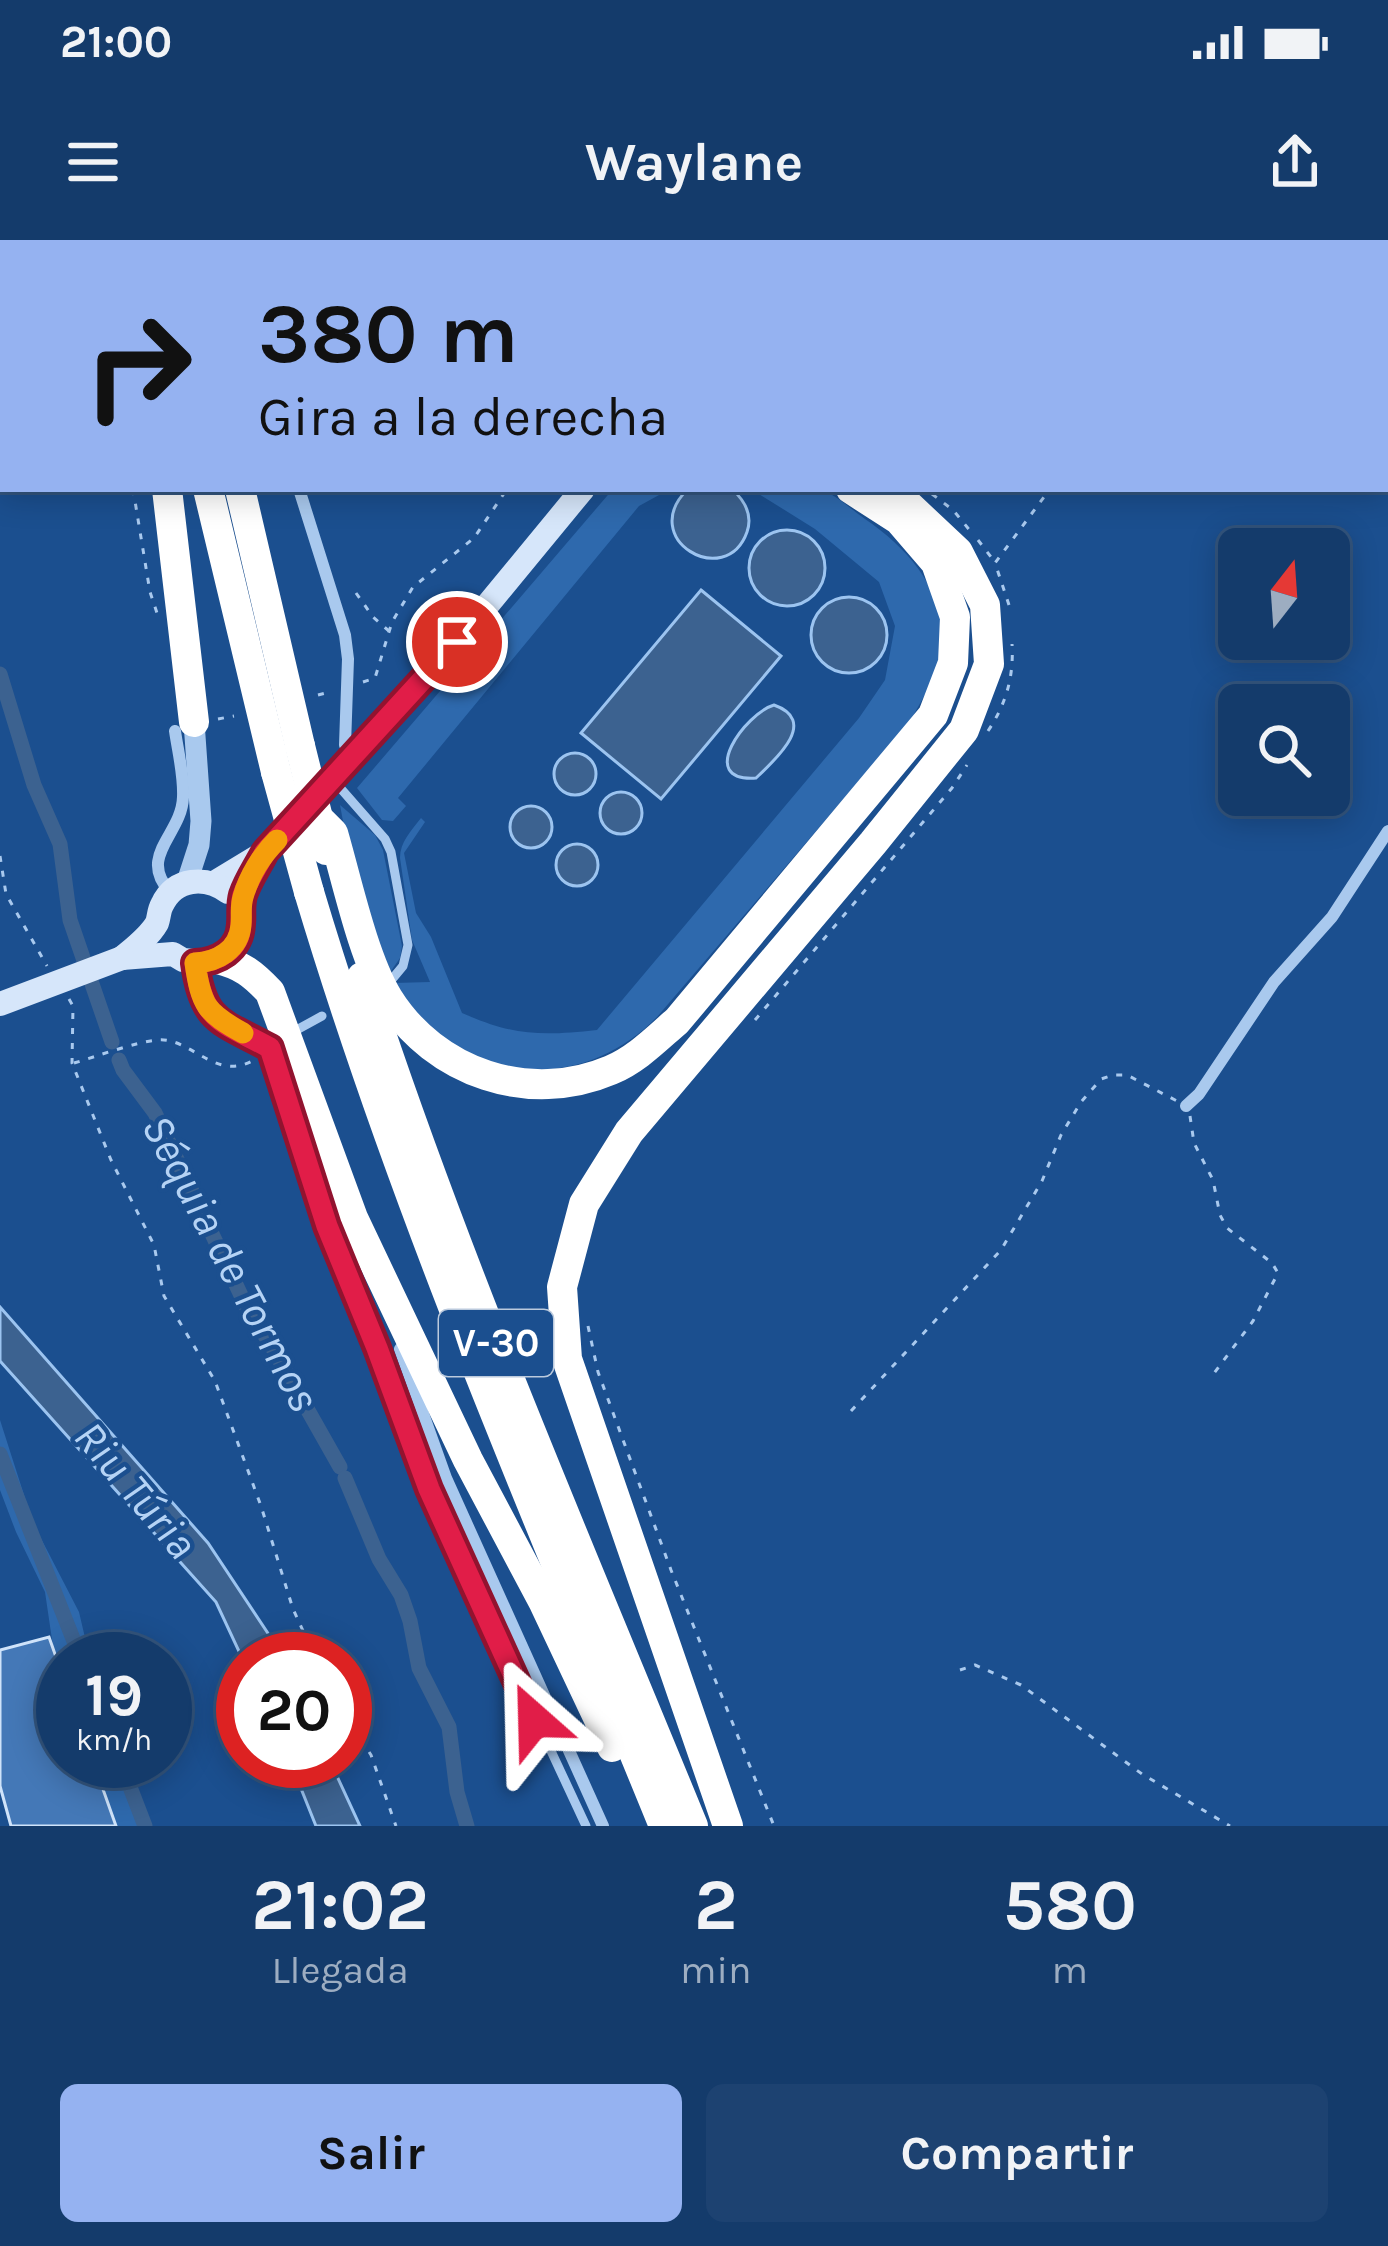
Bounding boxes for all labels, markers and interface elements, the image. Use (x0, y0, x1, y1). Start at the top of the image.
text: 21:00 (60, 16, 172, 68)
icon: menu (60, 129, 126, 195)
icon: share (1262, 129, 1328, 195)
text: Waylane (585, 130, 803, 194)
text: 380 m (258, 285, 519, 383)
icon: right (60, 288, 216, 444)
text: Gira a la derecha (258, 385, 668, 449)
north arrow (1218, 528, 1350, 660)
map controls (1218, 528, 1350, 816)
pin (406, 591, 508, 693)
icon: arrive (424, 609, 490, 675)
button: search (1218, 684, 1350, 816)
water label: Séquia de Tormos (130, 1106, 331, 1421)
road number: V-30 (439, 1310, 553, 1376)
water label: Riu Túria (64, 1411, 208, 1569)
speed limit sign: 20 (216, 1632, 372, 1788)
position arrow (471, 1657, 597, 1783)
text: 19 (85, 1660, 143, 1730)
text: km/h (76, 1722, 152, 1758)
text: 21:02 (251, 1863, 429, 1947)
text: 2 (694, 1863, 738, 1947)
text: 580 (1003, 1863, 1137, 1947)
text: Llegada (271, 1947, 409, 1993)
text: min (680, 1947, 752, 1993)
text: m (1052, 1947, 1088, 1993)
button: Salir (60, 2084, 682, 2222)
button: Compartir (706, 2084, 1328, 2222)

